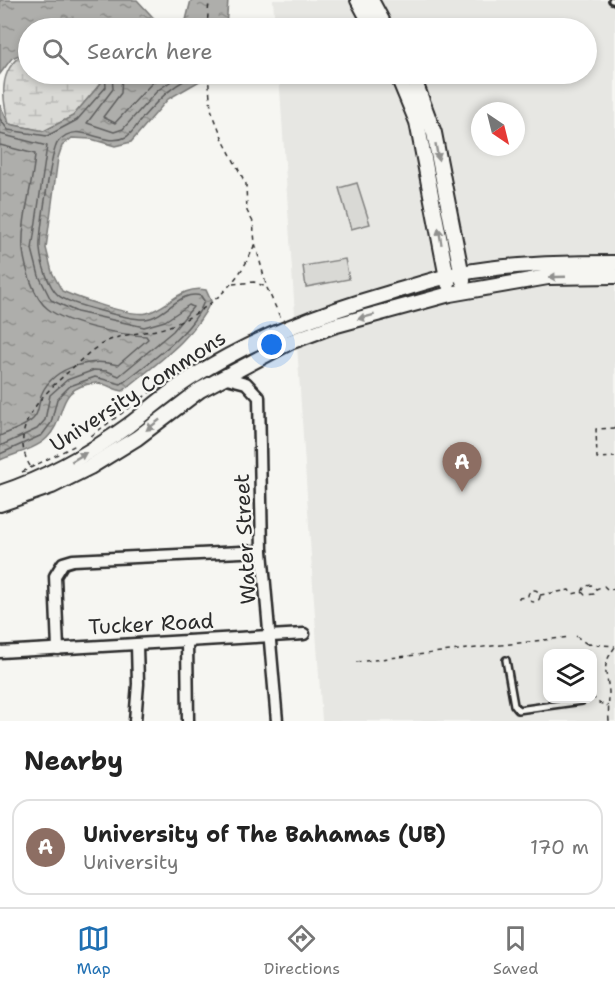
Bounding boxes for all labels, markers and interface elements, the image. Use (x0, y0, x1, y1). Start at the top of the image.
search box (18, 18, 597, 84)
icon: search (39, 35, 72, 68)
text: Search here (87, 37, 213, 66)
north arrow (471, 102, 525, 156)
one-way arrow (433, 143, 442, 162)
one-way arrow (435, 227, 444, 246)
one-way arrow (547, 273, 566, 282)
one-way arrow (357, 313, 375, 322)
street label: University Commons (45, 324, 231, 458)
your location (257, 330, 286, 359)
one-way arrow (146, 419, 162, 431)
pin: A (442, 442, 482, 492)
one-way arrow (71, 452, 87, 463)
street label: Water Street (228, 473, 262, 605)
street label: Tucker Road (88, 607, 214, 641)
map controls (543, 649, 597, 703)
button: layers (543, 649, 597, 703)
text: Nearby (24, 743, 123, 778)
text: University of The Bahamas (UB) (83, 820, 446, 849)
text: A (38, 834, 53, 860)
text: 170 m (530, 834, 589, 860)
text: University (83, 849, 179, 875)
tab: Map (77, 922, 111, 979)
tab: Directions (264, 922, 340, 979)
tab: Saved (493, 922, 539, 979)

